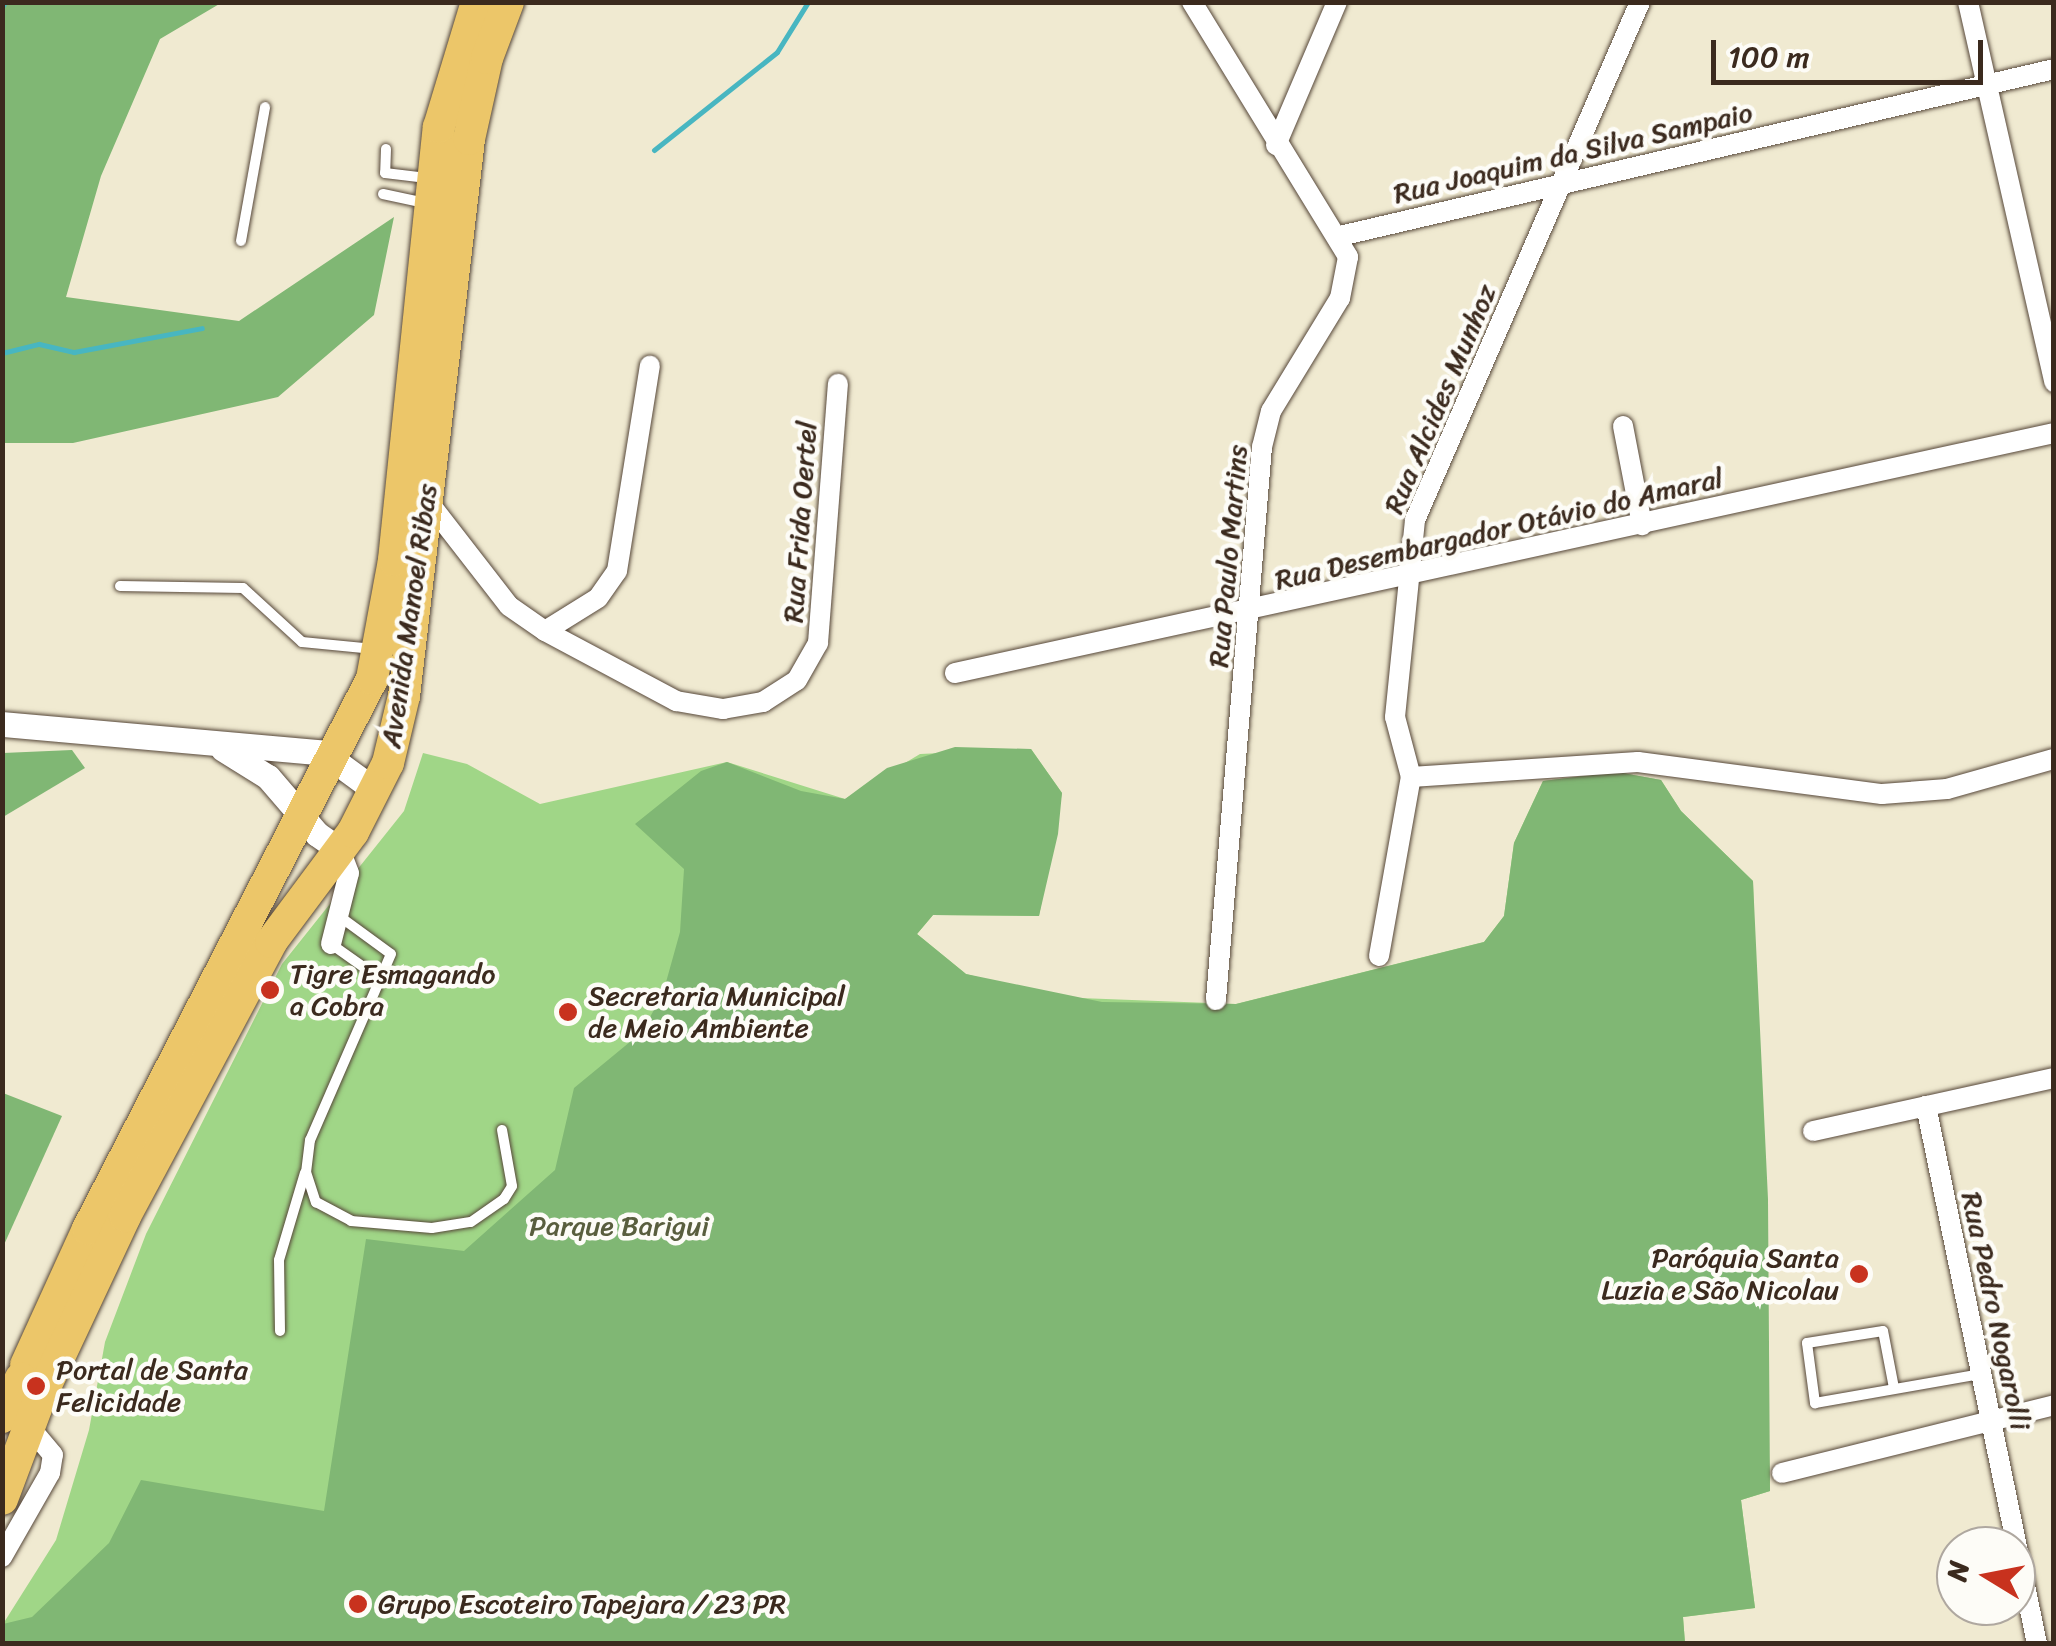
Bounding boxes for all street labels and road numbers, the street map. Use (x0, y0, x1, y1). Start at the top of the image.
street label: Rua Joaquim da Silva Sampaio (1390, 95, 1756, 211)
street label: Rua Alcides Munhoz (1377, 279, 1503, 519)
street label: Rua Frida Oertel (776, 420, 824, 624)
street label: Rua Paulo Martins (1201, 442, 1255, 670)
street label: Rua Desembargador Otávio do Amaral (1271, 461, 1727, 597)
street label: Avenida Manoel Ribas (374, 482, 444, 750)
street label: Rua Pedro Nogarolli (1954, 1189, 2038, 1433)

